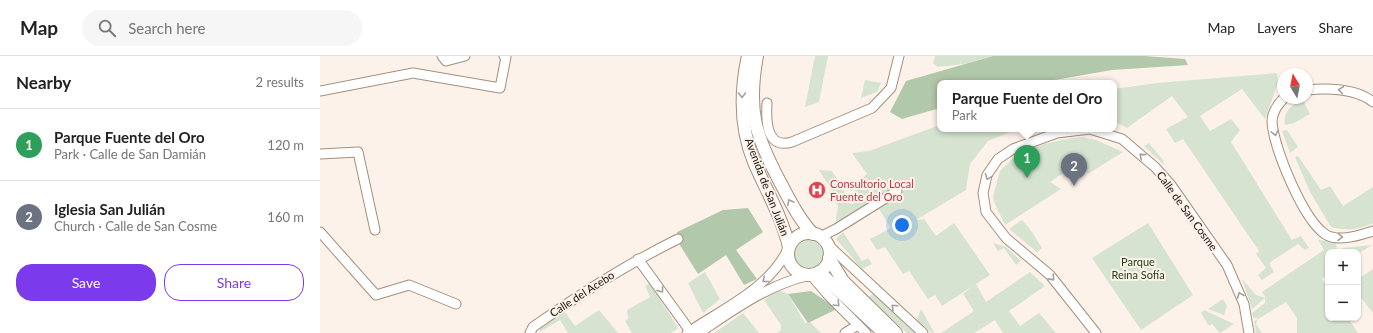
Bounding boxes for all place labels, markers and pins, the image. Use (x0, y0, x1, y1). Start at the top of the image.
pin: 1 (1014, 145, 1040, 178)
pin: 2 (1061, 153, 1087, 186)
place label: Consultorio Local Fuente del Oro (830, 177, 914, 203)
hospital icon: Consultorio Local Fuente del Oro (807, 180, 827, 200)

